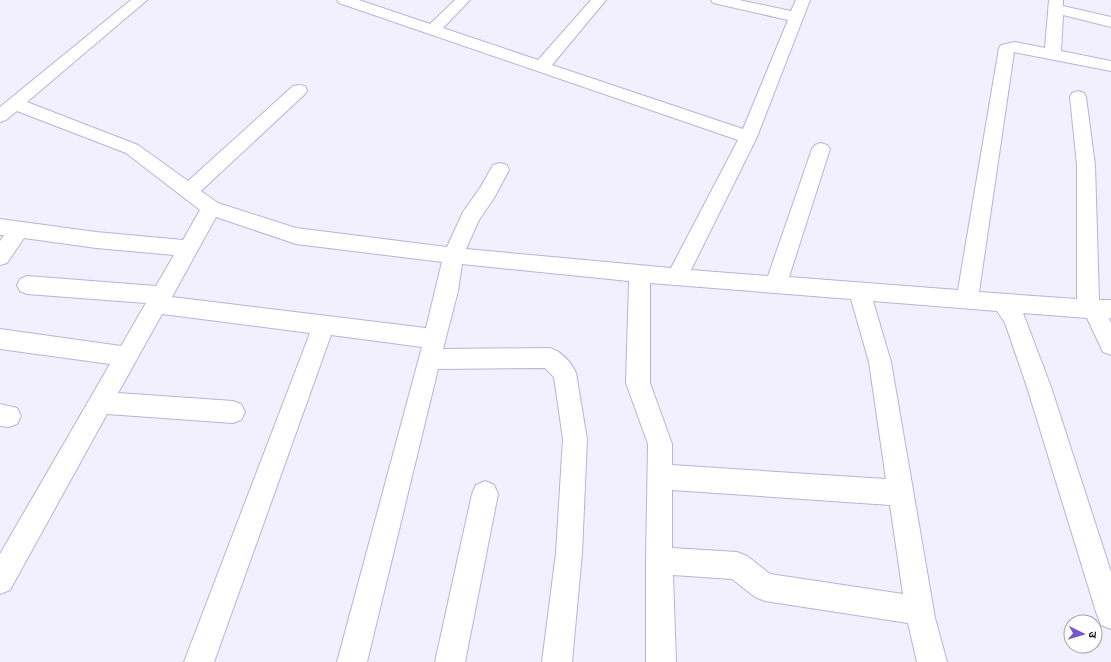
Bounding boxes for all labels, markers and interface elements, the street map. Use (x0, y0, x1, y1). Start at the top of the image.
north arrow (1063, 614, 1103, 654)
text: उ (1087, 631, 1100, 639)

